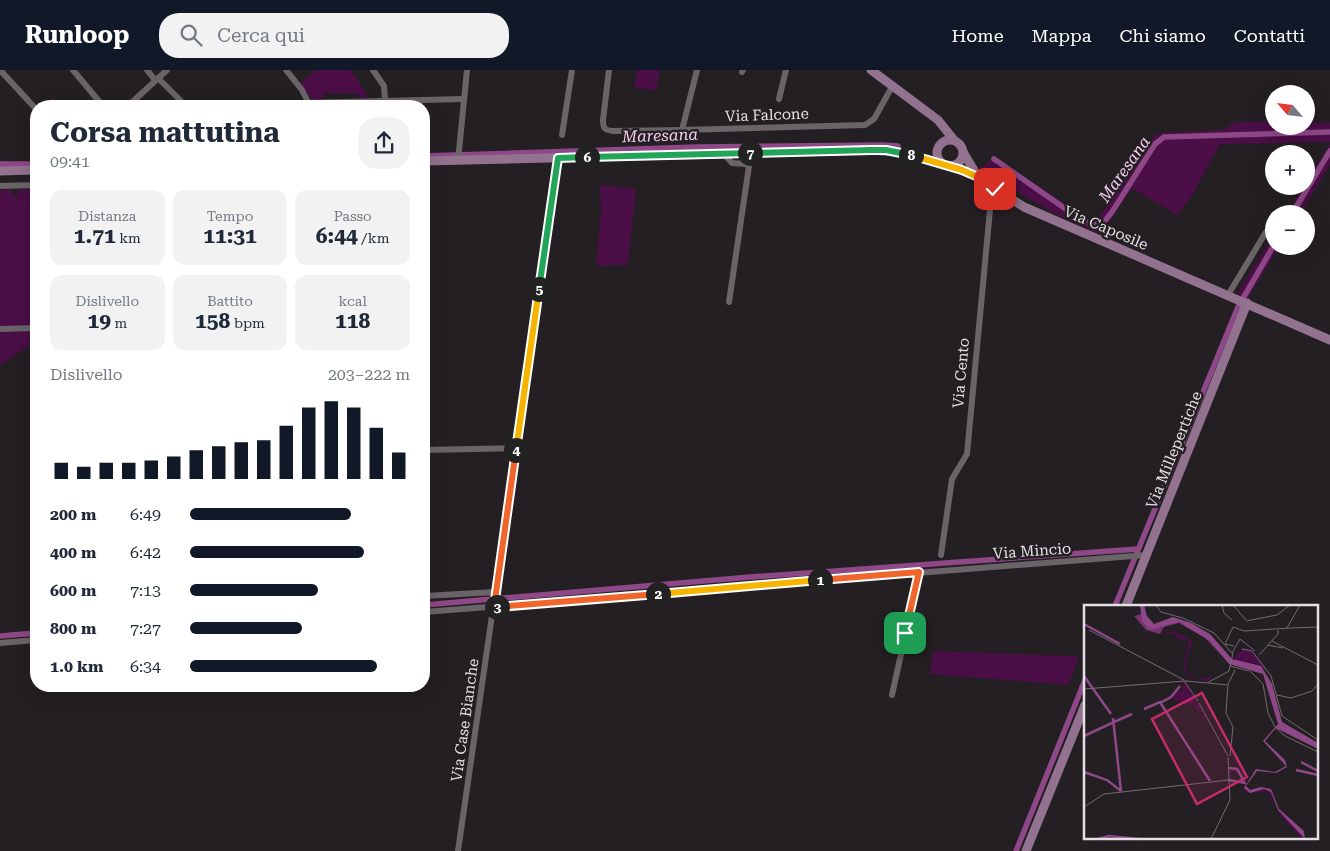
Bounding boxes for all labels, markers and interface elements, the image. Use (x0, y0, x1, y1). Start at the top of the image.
search box (159, 13, 509, 58)
text: Runloop (25, 21, 129, 49)
icon: search (177, 21, 205, 49)
text: Cerca qui (217, 24, 305, 47)
text: Home (951, 25, 1004, 46)
text: Mappa (1032, 25, 1091, 46)
text: Chi siamo (1119, 25, 1206, 46)
text: Contatti (1234, 25, 1305, 46)
north arrow (1265, 85, 1315, 135)
map controls (1265, 85, 1315, 255)
street label: Via Falcone (725, 105, 809, 125)
text: Corsa mattutina (50, 116, 280, 149)
button: share (358, 117, 410, 169)
water label: Maresana (621, 125, 699, 146)
water label: Maresana (1094, 132, 1154, 207)
pin: 7 (738, 140, 762, 166)
pin: 8 (898, 142, 924, 168)
pin: 6 (574, 144, 600, 170)
text: 7 (747, 145, 754, 161)
button: + (1265, 145, 1315, 195)
text: 8 (908, 147, 915, 163)
text: 6 (584, 149, 591, 165)
text: 09:41 (50, 152, 90, 171)
pin (974, 168, 1016, 210)
icon: check (981, 175, 1009, 203)
street label: Via Caposile (1061, 202, 1151, 254)
button: − (1265, 205, 1315, 255)
text: Distanza (78, 208, 136, 224)
text: Tempo (207, 208, 253, 224)
text: Passo (334, 208, 372, 224)
text: 1.71 (74, 224, 116, 248)
text: 11:31 (203, 224, 257, 248)
text: 6:44 (316, 224, 358, 248)
text: km (116, 230, 141, 246)
text: /km (358, 230, 389, 246)
pin: 5 (526, 276, 552, 302)
text: 5 (536, 281, 543, 297)
text: Dislivello (76, 293, 139, 309)
text: Battito (207, 293, 253, 309)
text: kcal (339, 293, 367, 309)
text: 19 (87, 309, 111, 333)
text: 158 (195, 309, 230, 333)
text: 118 (335, 309, 370, 333)
text: m (111, 315, 127, 331)
text: bpm (230, 315, 265, 331)
street label: Via Cento (949, 337, 973, 409)
text: Dislivello (50, 365, 122, 384)
text: 203–222 m (328, 365, 410, 384)
street label: Via Millepertiche (1142, 389, 1206, 511)
pin: 4 (504, 438, 528, 462)
text: 4 (513, 442, 520, 458)
text: 200 m (50, 505, 96, 524)
text: 6:49 (130, 505, 161, 524)
street label: Via Mincio (992, 539, 1072, 563)
text: 400 m (50, 543, 96, 562)
text: 6:42 (130, 543, 161, 562)
pin: 1 (808, 568, 832, 592)
text: 1 (817, 572, 824, 588)
text: 600 m (50, 581, 96, 600)
text: 7:13 (130, 581, 161, 600)
pin: 2 (646, 582, 670, 606)
text: 2 (655, 586, 662, 602)
pin: 3 (484, 594, 510, 620)
text: 3 (494, 599, 501, 615)
inset map (1084, 605, 1318, 838)
pin (884, 612, 926, 654)
text: 800 m (50, 619, 96, 638)
text: 7:27 (130, 619, 161, 638)
icon: arrive (891, 619, 919, 647)
text: 1.0 km (50, 657, 103, 676)
text: 6:34 (130, 657, 161, 676)
street label: Via Case Bianche (447, 657, 483, 783)

